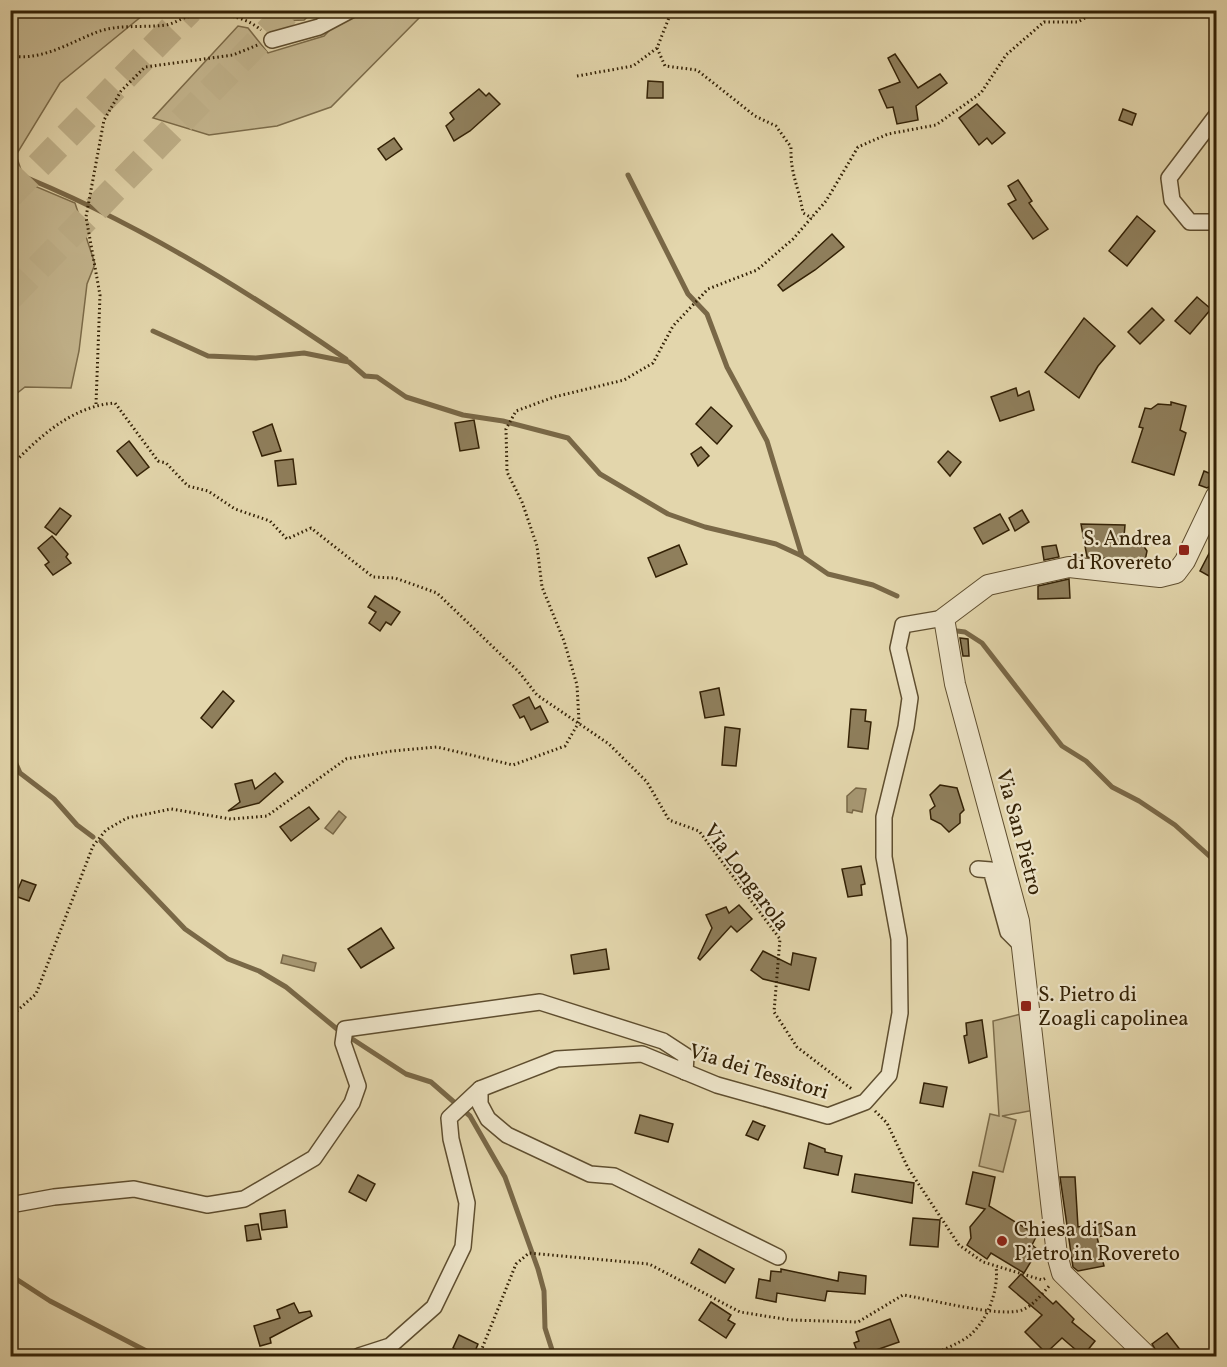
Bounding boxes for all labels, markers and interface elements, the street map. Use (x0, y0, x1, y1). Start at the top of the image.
place label: S. Andrea di Rovereto (1067, 525, 1172, 578)
marker: S. Andrea di Rovereto (1177, 543, 1191, 557)
street label: Via San Pietro (988, 766, 1049, 898)
street label: Via Longarola (696, 818, 796, 938)
place label: S. Pietro di Zoagli capolinea (1038, 981, 1189, 1034)
marker: S. Pietro di Zoagli capolinea (1019, 999, 1033, 1013)
street label: Via dei Tessitori (685, 1037, 832, 1107)
place label: Chiesa di San Pietro in Rovereto (1014, 1216, 1180, 1269)
marker: Chiesa di San Pietro in Rovereto (995, 1234, 1009, 1248)

